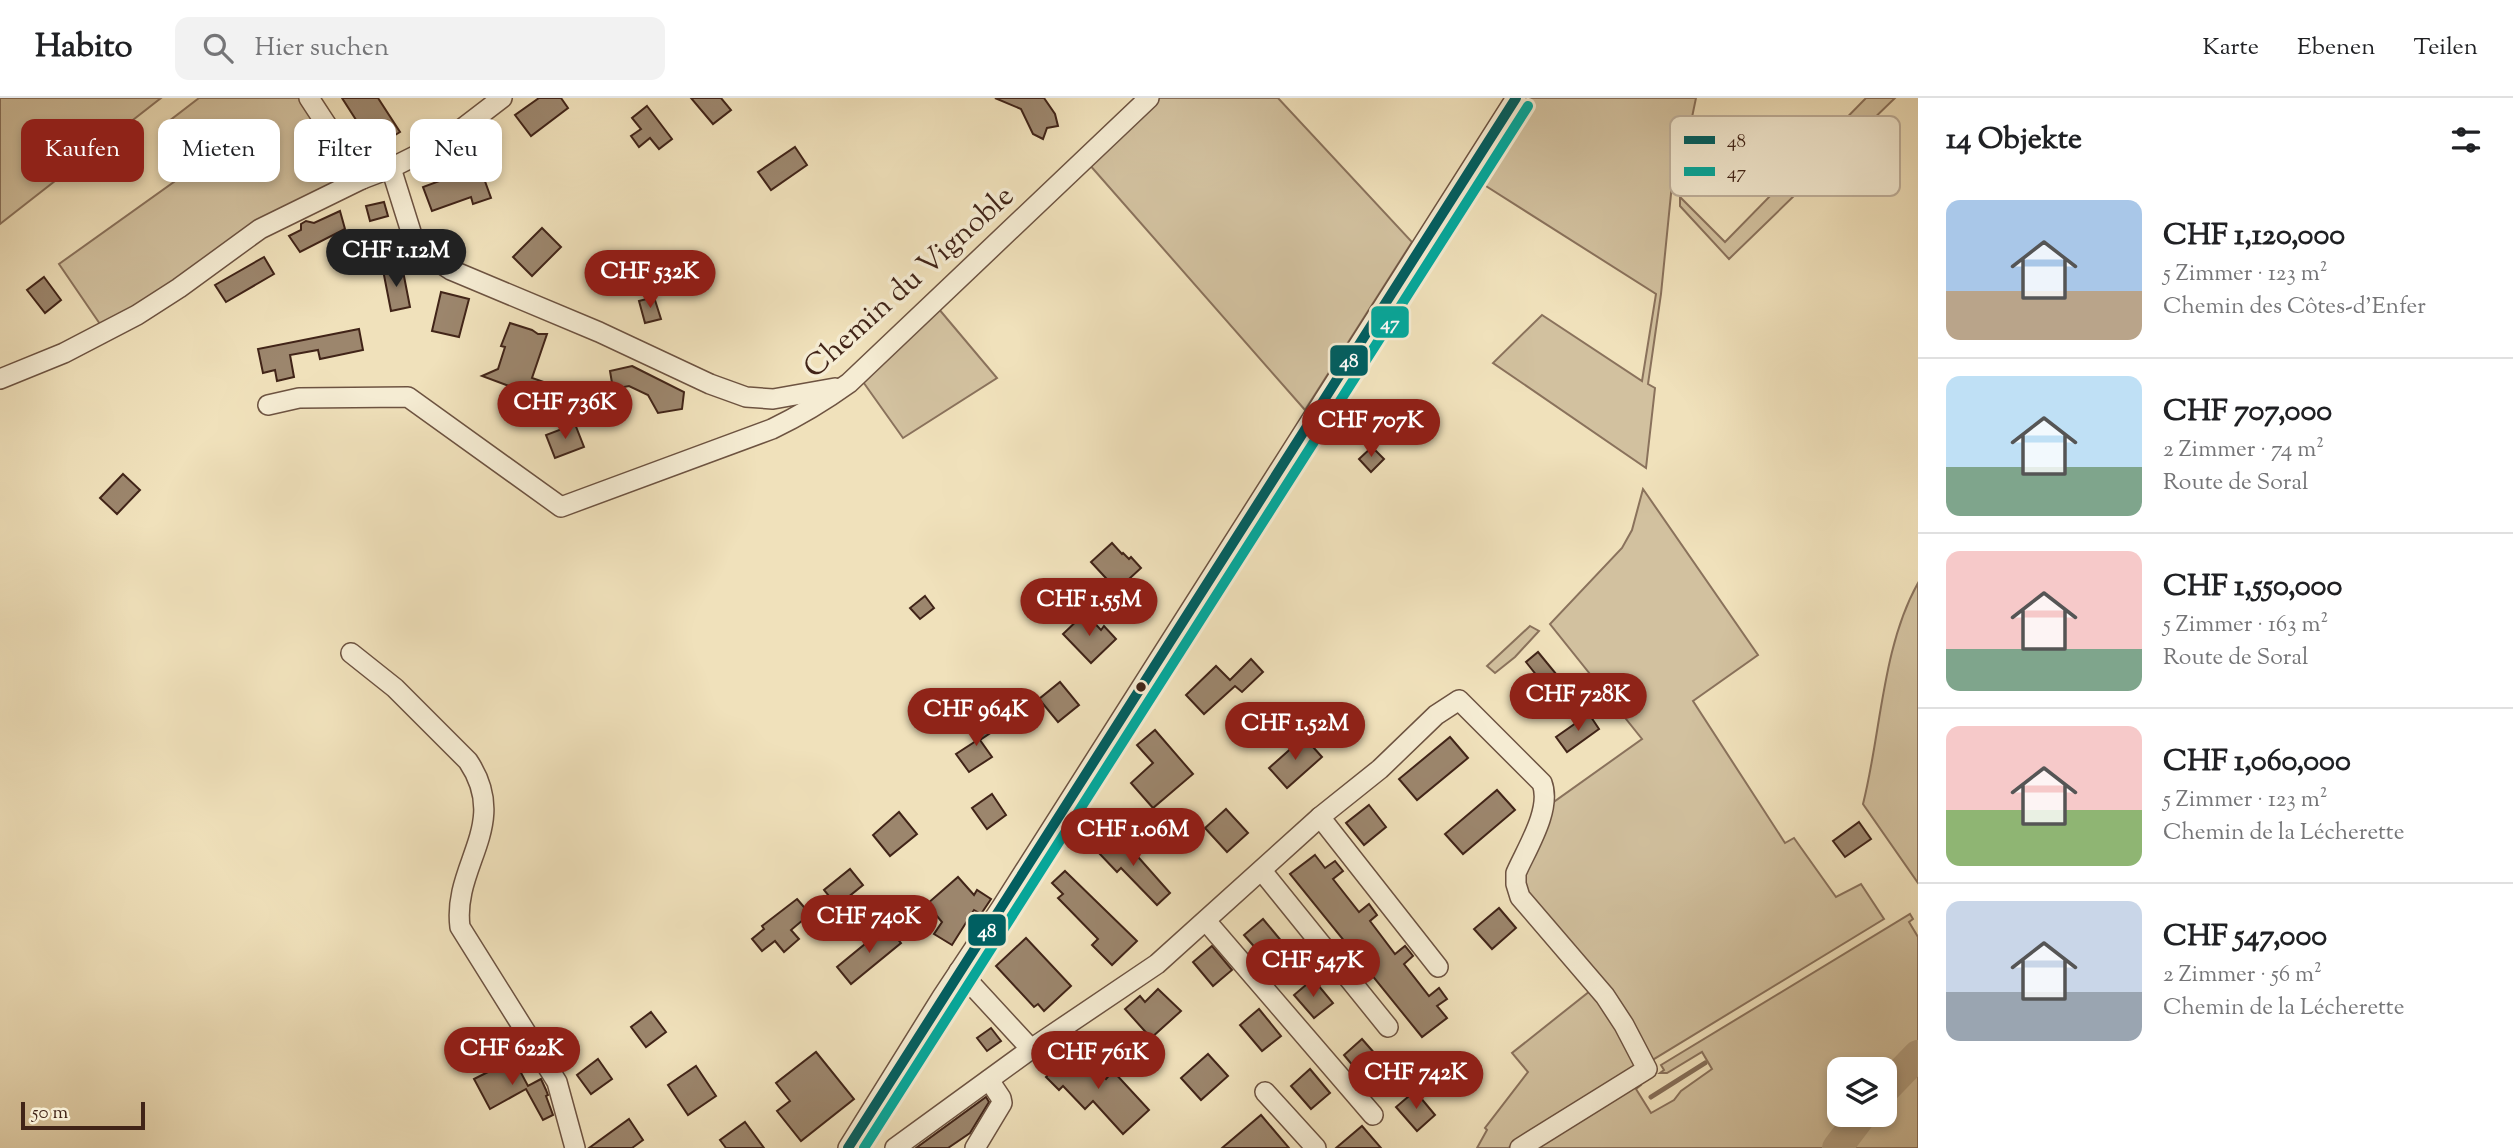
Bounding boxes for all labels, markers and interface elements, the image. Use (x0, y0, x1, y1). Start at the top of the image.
search box (175, 17, 665, 80)
text: Habito (35, 24, 133, 72)
icon: search (199, 29, 237, 67)
text: Hier suchen (255, 30, 389, 67)
text: Karte (2202, 31, 2259, 65)
text: Ebenen (2297, 31, 2375, 65)
text: Teilen (2413, 31, 2478, 65)
legend (1670, 116, 1900, 196)
chip: Kaufen (21, 119, 144, 182)
chip: Mieten (158, 119, 280, 182)
chip: Filter (294, 119, 396, 182)
chip: Neu (410, 119, 502, 182)
text: 14 Objekte (1946, 119, 2082, 162)
icon: filters (2447, 121, 2485, 159)
text: 48 (1727, 129, 1746, 156)
text: 47 (1727, 160, 1747, 187)
street label: Chemin du Vignoble (795, 176, 1025, 389)
text: CHF 1,120,000 (2163, 215, 2345, 258)
icon: home (2002, 228, 2086, 312)
pin: CHF 1.12M (316, 230, 476, 289)
text: CHF 1.12M (342, 235, 450, 268)
pin: CHF 532K (578, 250, 722, 310)
text: CHF 532K (601, 256, 699, 289)
text: 5 Zimmer · 123 m² (2163, 258, 2328, 291)
text: Chemin des Côtes-d'Enfer (2163, 291, 2426, 324)
line badge: 47 (1370, 305, 1410, 339)
text: 47 (1379, 311, 1400, 338)
line badge: 48 (1329, 344, 1369, 377)
text: 48 (1338, 349, 1359, 376)
pin: CHF 736K (493, 382, 637, 441)
text: CHF 736K (513, 387, 617, 420)
text: CHF 707,000 (2163, 391, 2332, 434)
pin: CHF 707K (1299, 400, 1443, 459)
icon: home (2002, 404, 2086, 488)
text: CHF 707K (1318, 405, 1424, 438)
text: 2 Zimmer · 74 m² (2163, 434, 2324, 467)
text: Route de Soral (2163, 467, 2308, 500)
text: CHF 1,550,000 (2163, 566, 2342, 609)
pin: CHF 1.55M (1009, 578, 1169, 638)
icon: home (2002, 579, 2086, 663)
text: CHF 1.55M (1036, 584, 1142, 617)
text: 5 Zimmer · 163 m² (2163, 609, 2328, 642)
text: Route de Soral (2163, 642, 2308, 675)
pin: CHF 728K (1506, 674, 1650, 733)
text: CHF 728K (1526, 679, 1630, 712)
unlabelled marker (1134, 680, 1148, 694)
pin: CHF 964K (904, 688, 1048, 748)
text: CHF 964K (924, 694, 1028, 727)
pin: CHF 1.52M (1215, 702, 1375, 762)
text: CHF 1.52M (1241, 708, 1349, 741)
text: CHF 1,060,000 (2163, 741, 2351, 784)
icon: home (2002, 754, 2086, 838)
text: 5 Zimmer · 123 m² (2163, 784, 2328, 817)
pin: CHF 1.06M (1053, 808, 1213, 868)
text: CHF 1.06M (1077, 814, 1189, 847)
text: Chemin de la Lécherette (2163, 817, 2404, 850)
pin: CHF 740K (797, 896, 941, 955)
text: CHF 740K (817, 901, 921, 934)
line badge: 48 (967, 913, 1007, 947)
text: CHF 547,000 (2163, 916, 2327, 959)
text: 48 (976, 919, 997, 946)
icon: home (2002, 929, 2086, 1013)
pin: CHF 547K (1241, 940, 1385, 999)
text: CHF 547K (1262, 945, 1364, 978)
text: 2 Zimmer · 56 m² (2163, 959, 2322, 992)
text: Chemin de la Lécherette (2163, 992, 2404, 1025)
pin: CHF 622K (440, 1028, 584, 1087)
pin: CHF 761K (1026, 1032, 1170, 1091)
text: CHF 622K (460, 1033, 564, 1066)
text: CHF 761K (1047, 1037, 1149, 1070)
pin: CHF 742K (1344, 1052, 1488, 1111)
text: CHF 742K (1364, 1057, 1468, 1090)
map controls (1827, 1057, 1897, 1127)
button: layers (1827, 1057, 1897, 1127)
scale bar (21, 1099, 145, 1131)
text: 50 m (32, 1100, 68, 1127)

